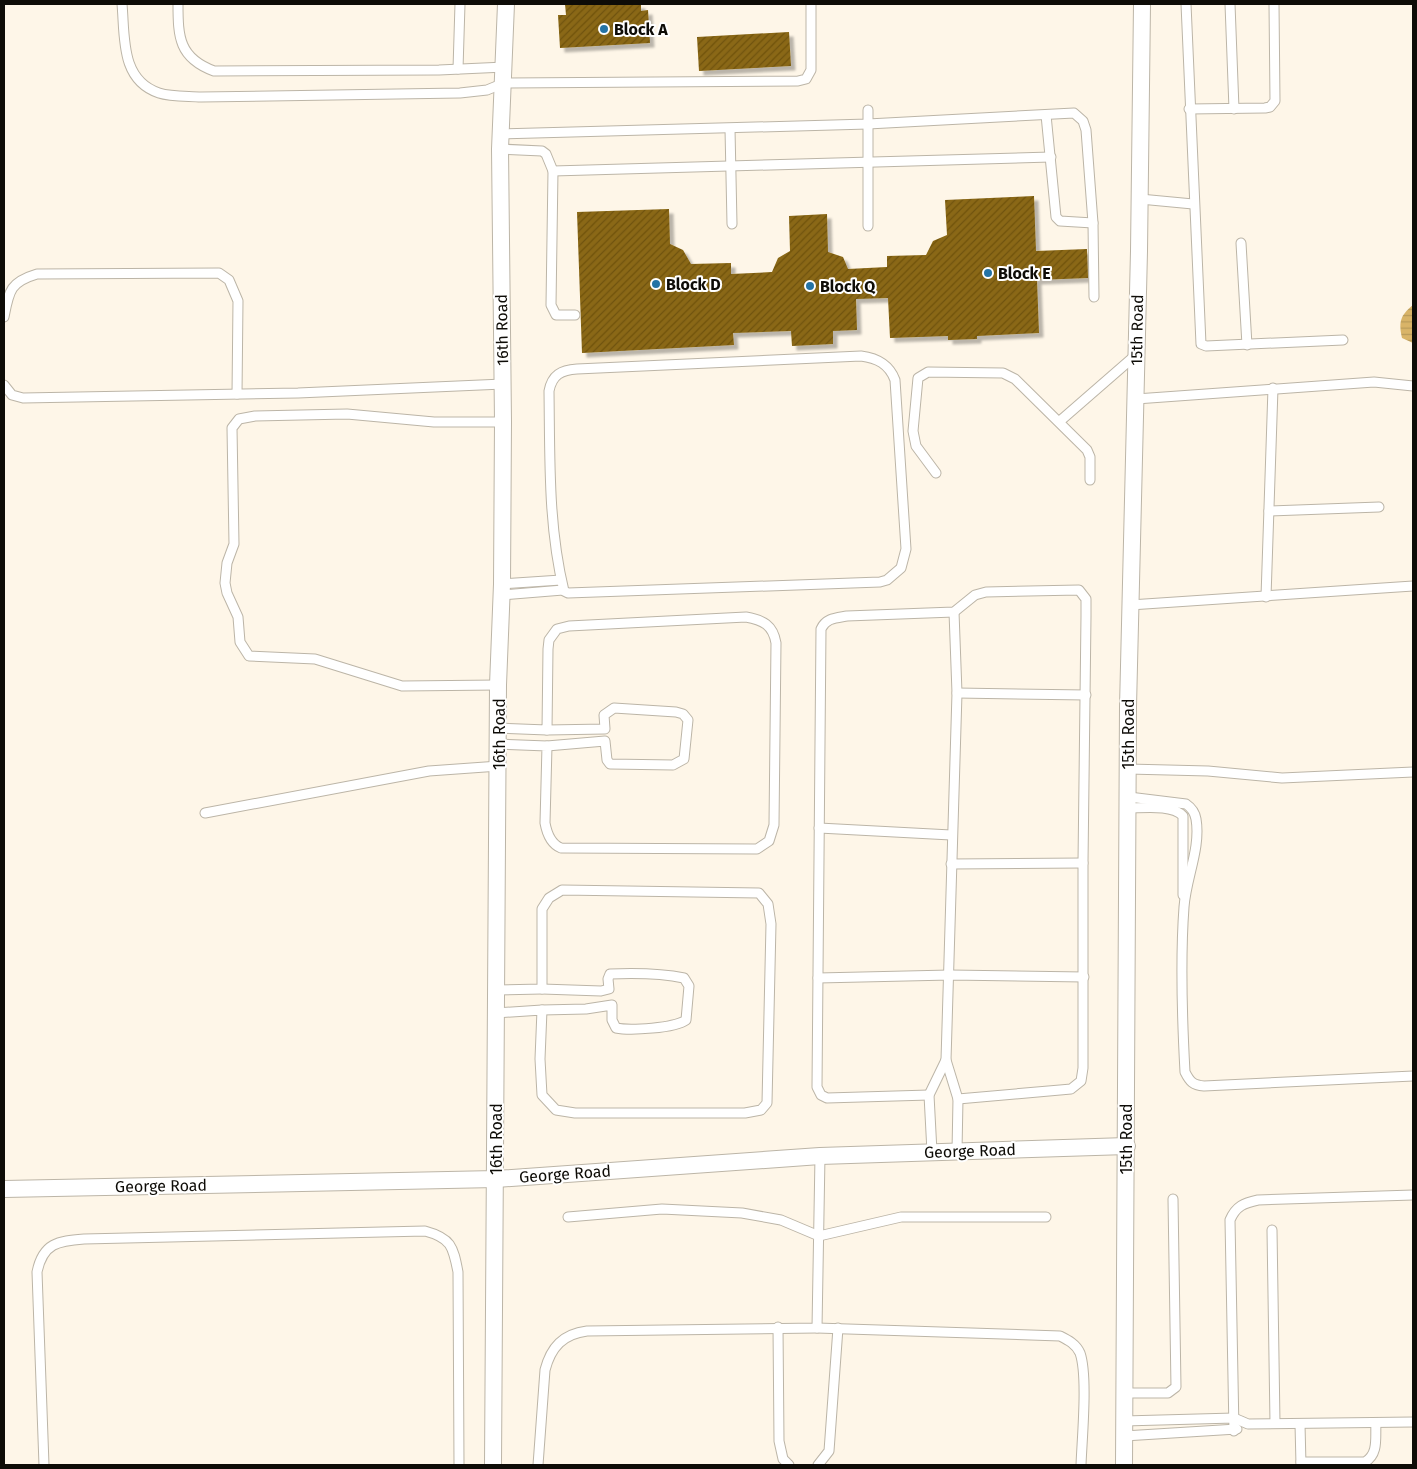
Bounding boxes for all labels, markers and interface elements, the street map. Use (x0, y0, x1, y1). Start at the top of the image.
place label: Block A (614, 20, 668, 39)
marker: Block A (598, 23, 610, 35)
place label: Block E (998, 264, 1051, 283)
marker: Block E (982, 267, 994, 279)
place label: Block D (666, 275, 721, 294)
place label: Block Q (820, 277, 876, 296)
marker: Block D (650, 278, 662, 290)
marker: Block Q (804, 280, 816, 292)
street label: 16th Road (492, 294, 512, 366)
street label: 15th Road (1127, 294, 1147, 366)
street label: 16th Road (490, 698, 509, 770)
street label: 15th Road (1119, 698, 1138, 770)
street label: 16th Road (487, 1103, 506, 1175)
street label: 15th Road (1117, 1103, 1136, 1175)
street label: George Road (924, 1140, 1016, 1162)
street label: George Road (518, 1161, 612, 1187)
street label: George Road (115, 1176, 207, 1196)

